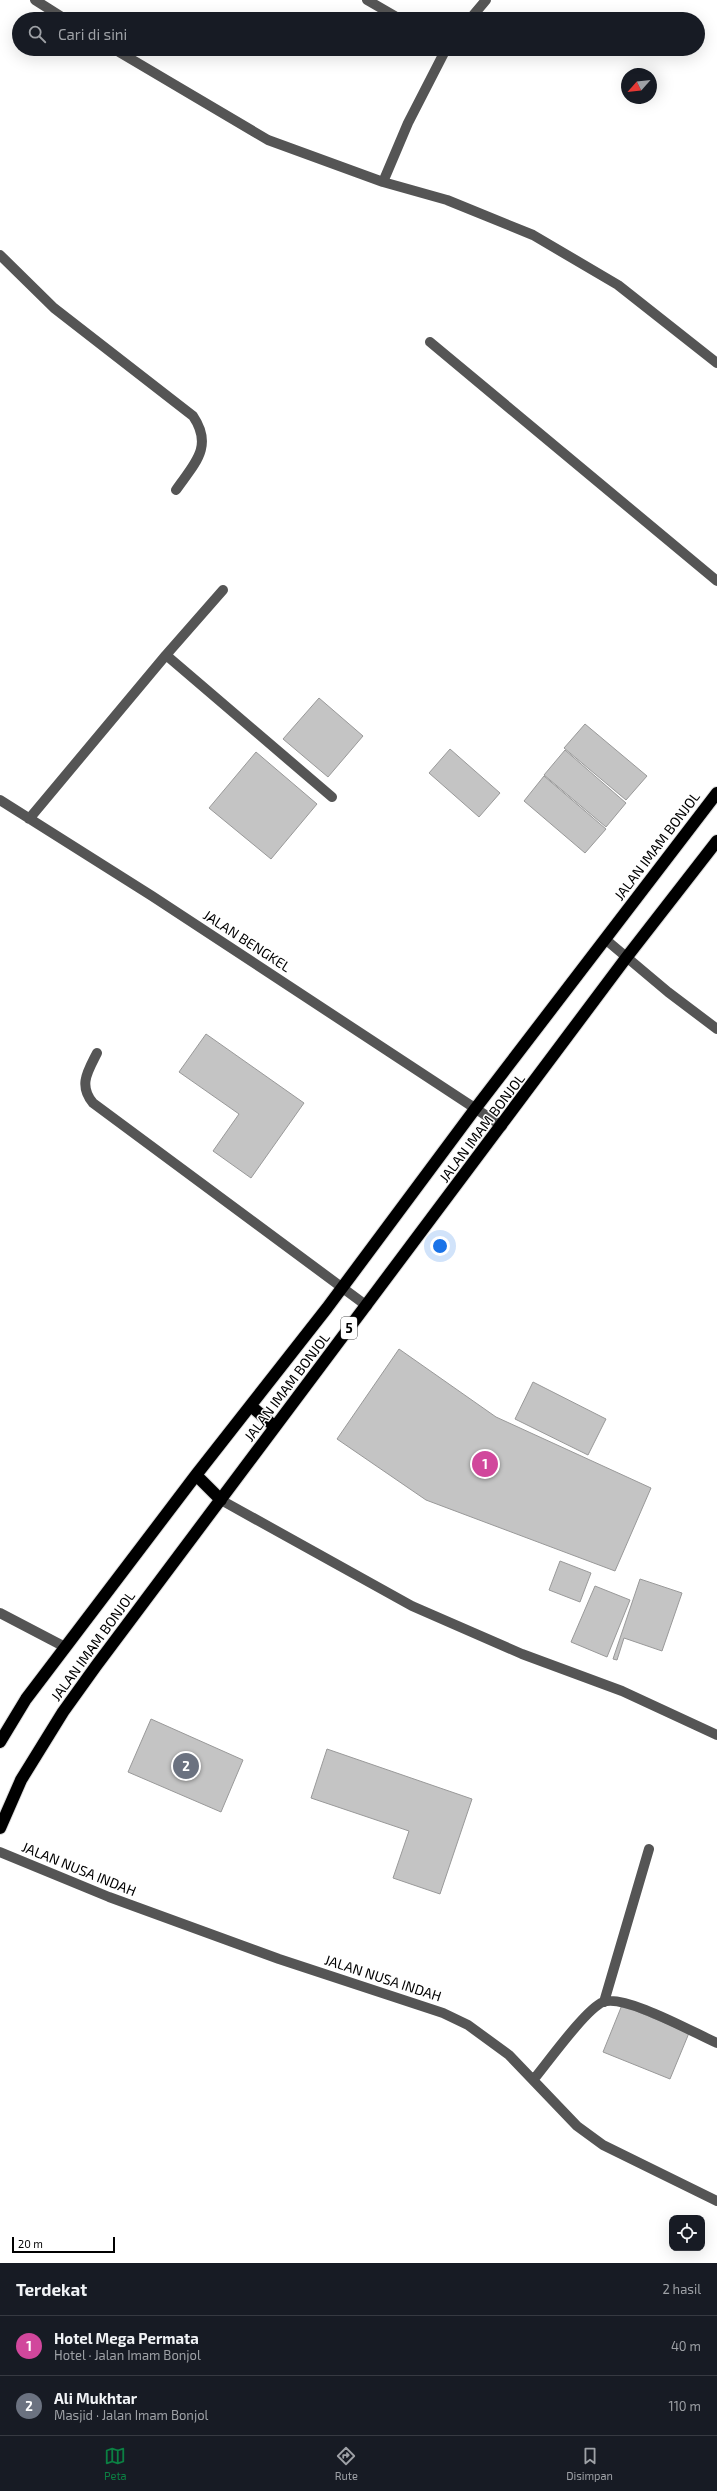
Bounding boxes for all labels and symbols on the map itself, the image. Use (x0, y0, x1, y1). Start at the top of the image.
north arrow (621, 68, 657, 104)
street label: JALAN IMAM BONJOL (610, 788, 703, 903)
street label: JALAN BENGKEL (200, 906, 294, 975)
street label: JALAN IMAM BONJOL (435, 1070, 528, 1185)
your location (430, 1236, 450, 1256)
road number: 5 (341, 1317, 357, 1339)
street label: JALAN IMAM BONJOL (240, 1329, 333, 1444)
pin: 1 (472, 1449, 498, 1479)
street label: JALAN IMAM BONJOL (47, 1587, 138, 1704)
pin: 2 (173, 1751, 199, 1781)
street label: JALAN NUSA INDAH (20, 1838, 139, 1899)
street label: JALAN NUSA INDAH (323, 1951, 444, 2004)
scale bar (12, 2235, 115, 2254)

